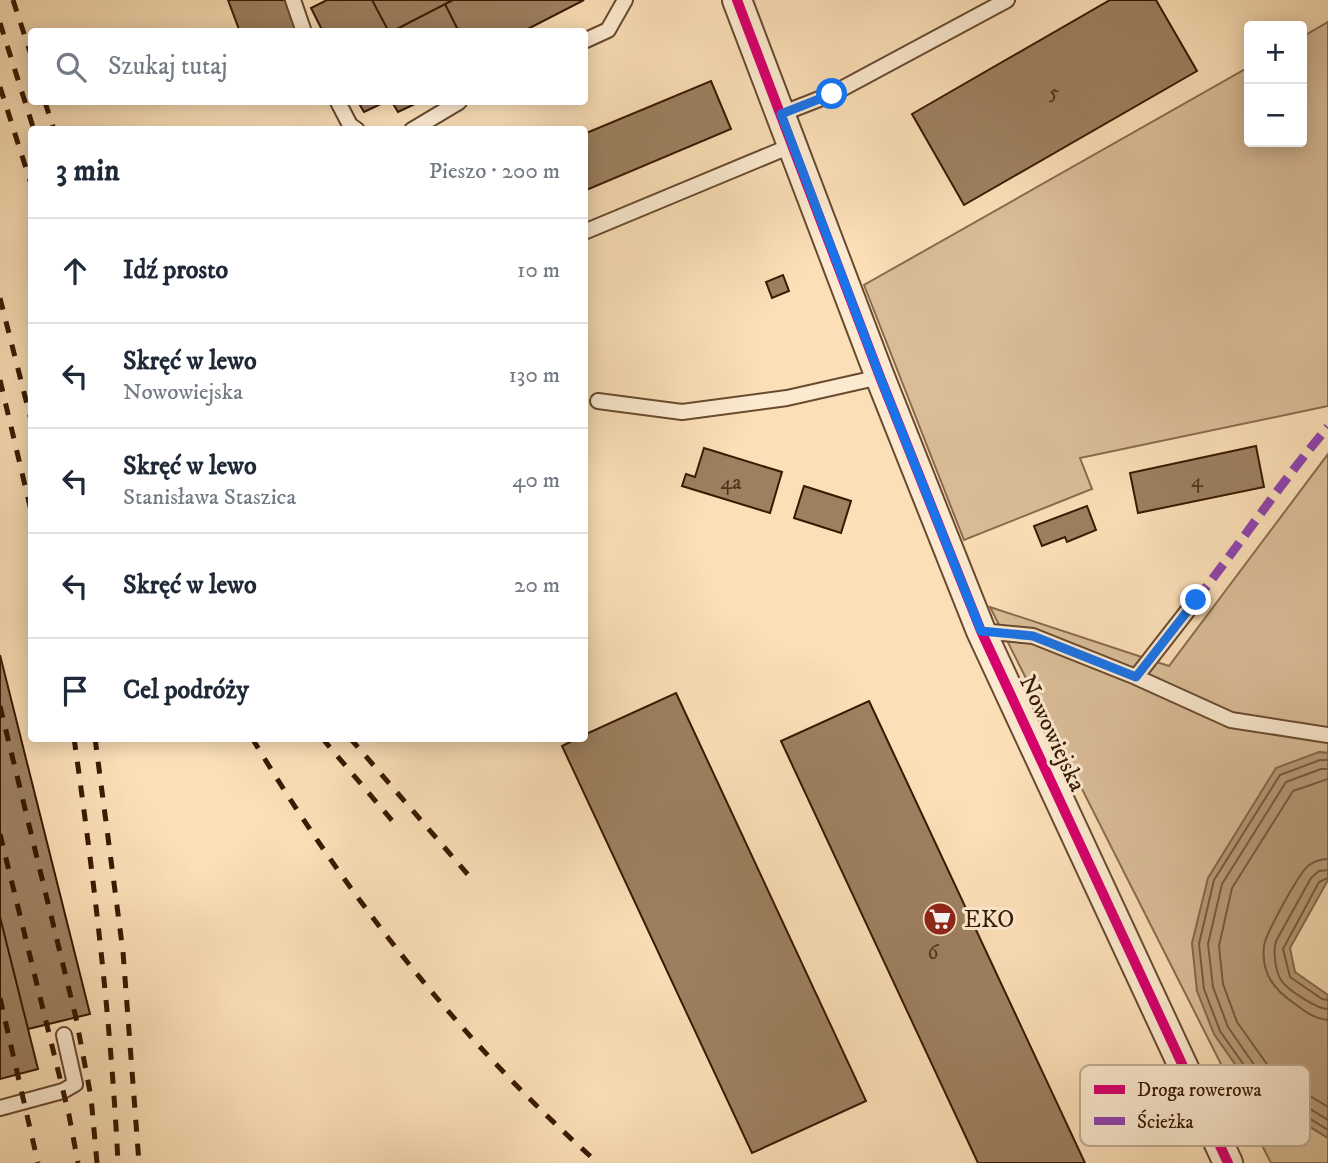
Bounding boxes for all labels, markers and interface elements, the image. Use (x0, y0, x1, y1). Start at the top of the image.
map controls (1244, 21, 1307, 147)
button: + (1244, 21, 1307, 84)
search box (28, 28, 588, 105)
icon: search (52, 48, 90, 86)
text: Szukaj tutaj (108, 50, 228, 83)
route start (816, 78, 847, 109)
house number: 5 (1049, 80, 1059, 106)
button: − (1244, 84, 1307, 147)
text: 3 min (56, 153, 120, 190)
text: Pieszo · 200 m (429, 157, 560, 186)
icon: ahead (56, 252, 94, 290)
text: Idź prosto (123, 254, 228, 287)
text: 10 m (517, 256, 560, 285)
text: Skręć w lewo (123, 345, 257, 378)
icon: left (56, 357, 94, 395)
text: 130 m (508, 361, 560, 390)
text: Nowowiejska (123, 378, 243, 407)
text: Skręć w lewo (123, 450, 257, 483)
icon: left (56, 462, 94, 500)
text: 40 m (512, 466, 560, 495)
house number: 4 (1191, 468, 1204, 494)
house number: 4a (720, 470, 742, 496)
text: Stanisława Staszica (123, 483, 296, 512)
icon: left (56, 567, 94, 605)
text: Skręć w lewo (123, 569, 257, 602)
text: 20 m (514, 571, 560, 600)
route end (1180, 584, 1211, 615)
street label: Nowowiejska (1012, 670, 1092, 797)
icon: arrive (56, 672, 94, 710)
text: Cel podróży (123, 674, 249, 707)
supermarket icon: EKO (921, 900, 959, 938)
place label: EKO (964, 905, 1014, 935)
house number: 6 (928, 940, 940, 966)
legend (1080, 1065, 1310, 1146)
text: Droga rowerowa (1137, 1079, 1262, 1102)
text: Ścieżka (1137, 1109, 1194, 1134)

